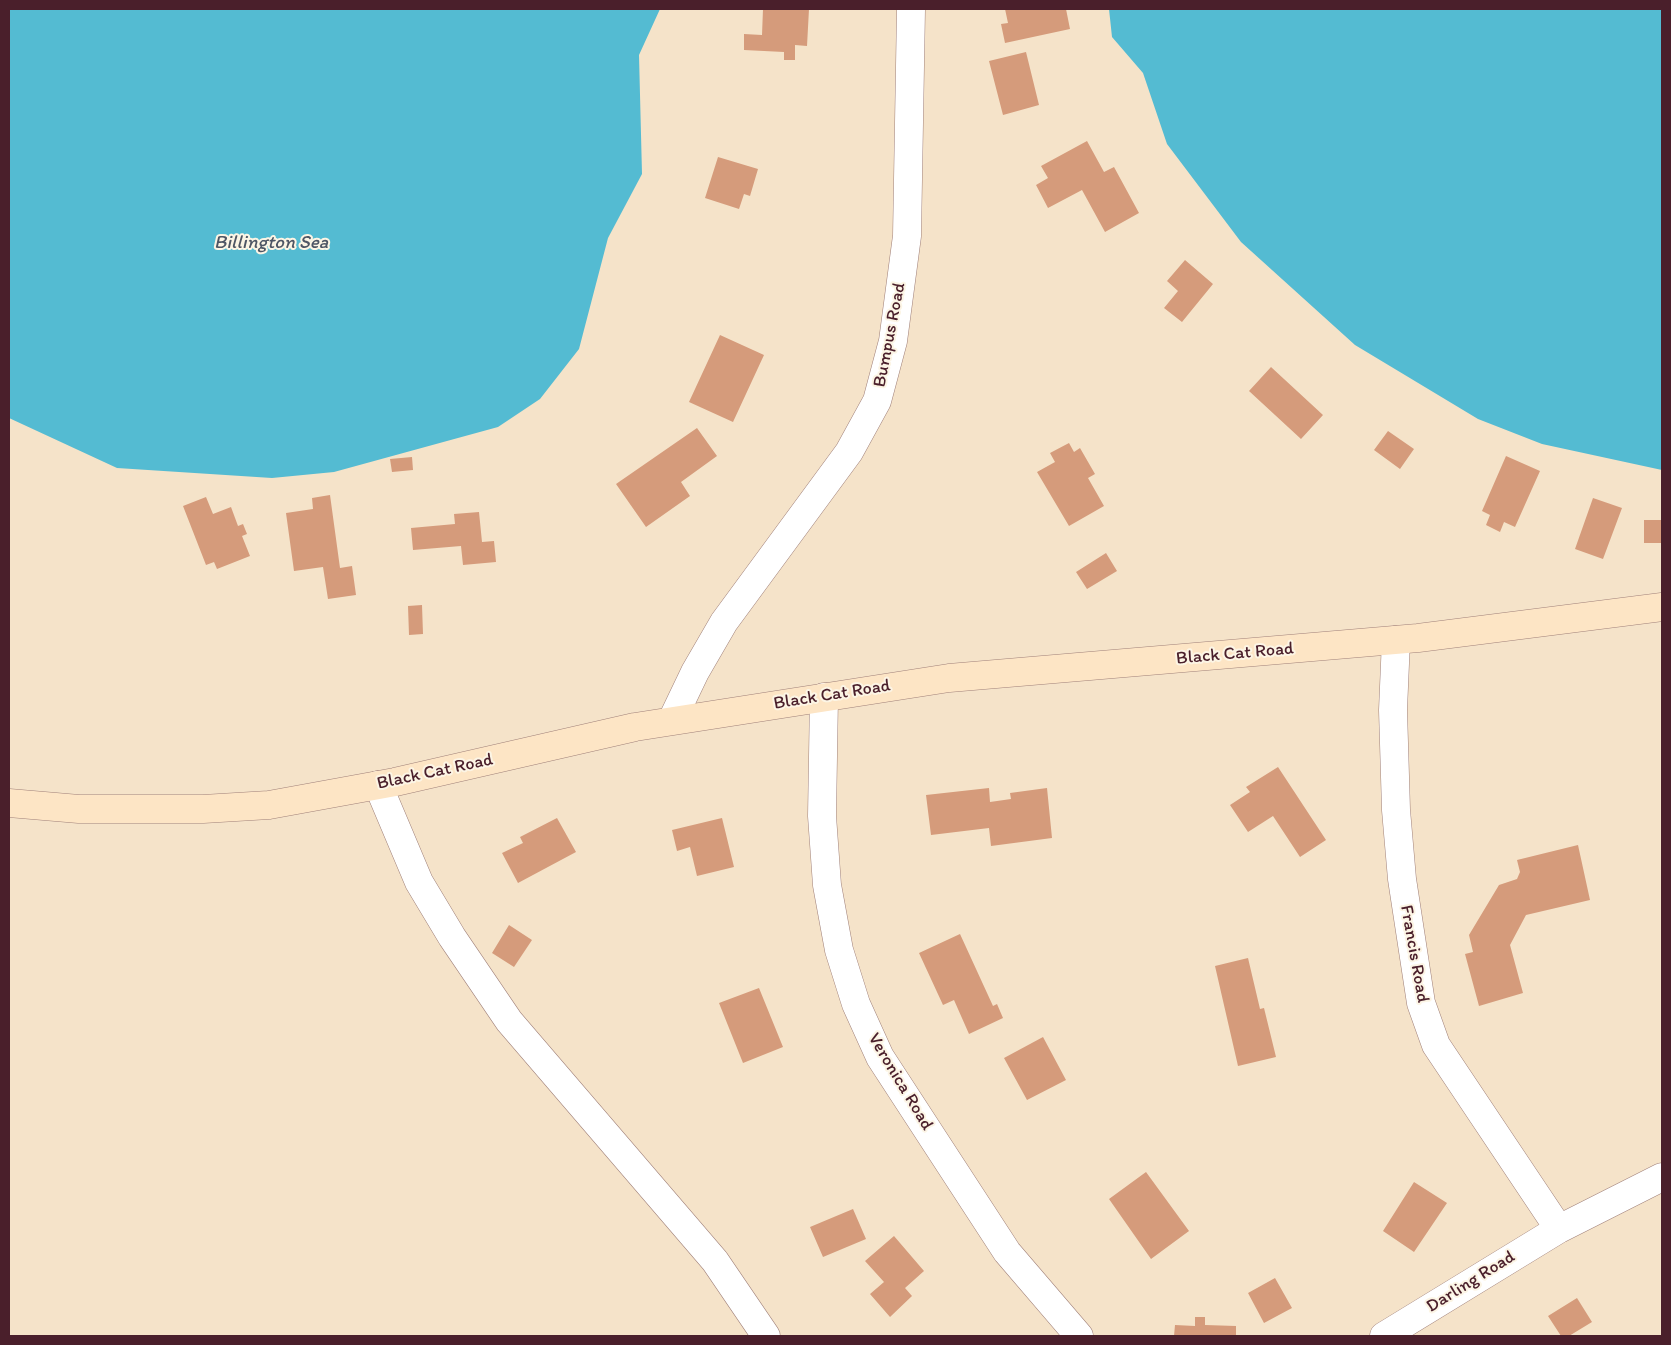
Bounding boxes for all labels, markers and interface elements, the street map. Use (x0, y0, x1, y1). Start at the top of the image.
water label: Billington Sea (214, 232, 328, 254)
street label: Bumpus Road (869, 281, 911, 389)
street label: Black Cat Road (1175, 638, 1295, 670)
street label: Black Cat Road (772, 675, 892, 715)
street label: Black Cat Road (375, 749, 495, 795)
street label: Francis Road (1395, 903, 1433, 1005)
street label: Veronica Road (863, 1029, 937, 1135)
street label: Darling Road (1423, 1246, 1519, 1318)

